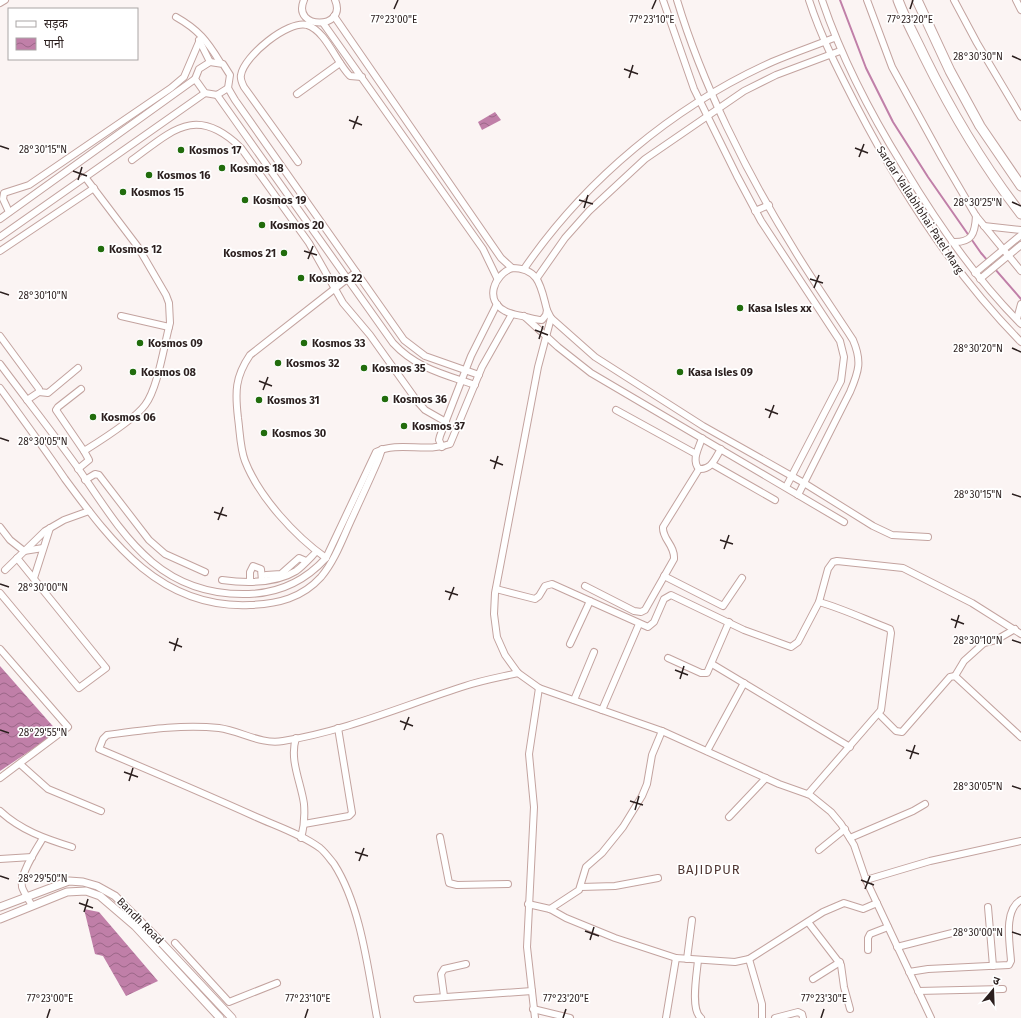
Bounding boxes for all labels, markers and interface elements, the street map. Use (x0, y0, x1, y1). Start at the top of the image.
legend (8, 8, 138, 60)
text: 77°23'00"E (371, 14, 417, 26)
text: 77°23'10"E (629, 14, 675, 26)
text: 77°23'20"E (887, 14, 933, 26)
text: सड़क (44, 17, 69, 31)
text: पानी (44, 36, 65, 51)
text: 28°30'30"N (953, 51, 1003, 63)
text: 28°30'15"N (19, 144, 67, 156)
place label: Kosmos 17 (189, 144, 241, 157)
street label: Sardar Vallabhbhai Patel Marg (874, 144, 966, 276)
marker: Kosmos 17 (176, 145, 186, 155)
place label: Kosmos 18 (230, 162, 284, 175)
marker: Kosmos 18 (217, 163, 227, 173)
place label: Kosmos 16 (157, 169, 210, 182)
marker: Kosmos 16 (144, 170, 154, 180)
place label: Kosmos 15 (131, 186, 184, 199)
marker: Kosmos 15 (118, 187, 128, 197)
place label: Kosmos 19 (253, 194, 306, 207)
marker: Kosmos 19 (240, 195, 250, 205)
text: 28°30'25"N (954, 197, 1002, 209)
place label: Kosmos 20 (270, 219, 325, 232)
marker: Kosmos 20 (257, 220, 267, 230)
place label: Kosmos 12 (109, 243, 162, 256)
marker: Kosmos 12 (96, 244, 106, 254)
place label: Kosmos 21 (223, 247, 276, 260)
marker: Kosmos 21 (279, 248, 289, 258)
place label: Kosmos 22 (309, 272, 363, 285)
marker: Kosmos 22 (296, 273, 306, 283)
text: 28°30'10"N (19, 290, 67, 302)
place label: Kasa Isles xx (748, 302, 812, 315)
marker: Kasa Isles xx (735, 303, 745, 313)
place label: Kosmos 09 (148, 337, 203, 350)
place label: Kosmos 33 (312, 337, 366, 350)
marker: Kosmos 09 (135, 338, 145, 348)
marker: Kosmos 33 (299, 338, 309, 348)
text: 28°30'20"N (953, 343, 1003, 355)
place label: Kosmos 32 (286, 357, 340, 370)
marker: Kosmos 32 (273, 358, 283, 368)
place label: Kosmos 35 (372, 362, 426, 375)
marker: Kosmos 35 (359, 363, 369, 373)
place label: Kosmos 08 (141, 366, 197, 379)
place label: Kasa Isles 09 (688, 366, 753, 379)
marker: Kosmos 08 (128, 367, 138, 377)
marker: Kasa Isles 09 (675, 367, 685, 377)
place label: Kosmos 36 (393, 393, 447, 406)
place label: Kosmos 31 (267, 394, 320, 407)
marker: Kosmos 36 (380, 394, 390, 404)
marker: Kosmos 31 (254, 395, 264, 405)
place label: Kosmos 06 (101, 411, 156, 424)
marker: Kosmos 06 (88, 412, 98, 422)
place label: Kosmos 37 (412, 420, 465, 433)
marker: Kosmos 37 (399, 421, 409, 431)
place label: Kosmos 30 (272, 427, 327, 440)
marker: Kosmos 30 (259, 428, 269, 438)
text: 28°30'05"N (18, 436, 68, 448)
text: 28°30'15"N (954, 489, 1002, 501)
text: 28°30'00"N (18, 582, 68, 594)
text: 28°30'10"N (954, 635, 1002, 647)
text: 28°29'55"N (19, 727, 67, 739)
text: 28°30'05"N (953, 781, 1003, 793)
district label: BAJIDPUR (677, 862, 741, 877)
text: 28°29'50"N (18, 873, 68, 885)
street label: Bandh Road (114, 895, 166, 947)
text: 28°30'00"N (953, 927, 1003, 939)
north arrow (973, 970, 1013, 1010)
text: उ (991, 974, 1002, 988)
text: 77°23'00"E (27, 993, 73, 1005)
text: 77°23'10"E (285, 993, 331, 1005)
text: 77°23'20"E (543, 993, 589, 1005)
text: 77°23'30"E (801, 993, 847, 1005)

